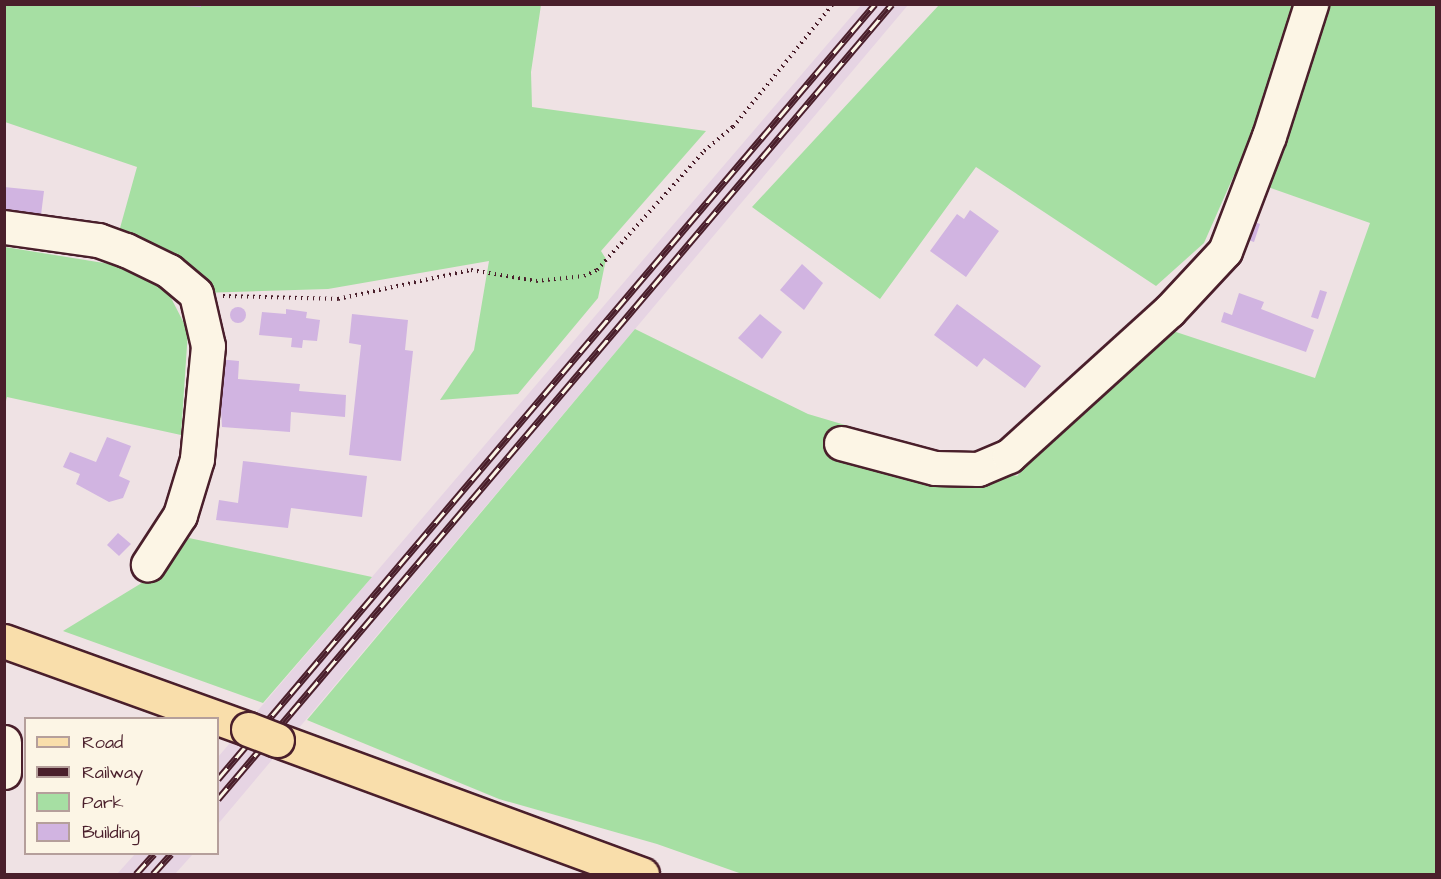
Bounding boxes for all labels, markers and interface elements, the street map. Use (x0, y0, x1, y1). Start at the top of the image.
legend (24, 717, 219, 855)
text: Road (82, 730, 123, 755)
text: Railway (82, 760, 143, 785)
text: Park (82, 790, 124, 815)
text: Building (82, 820, 140, 845)

